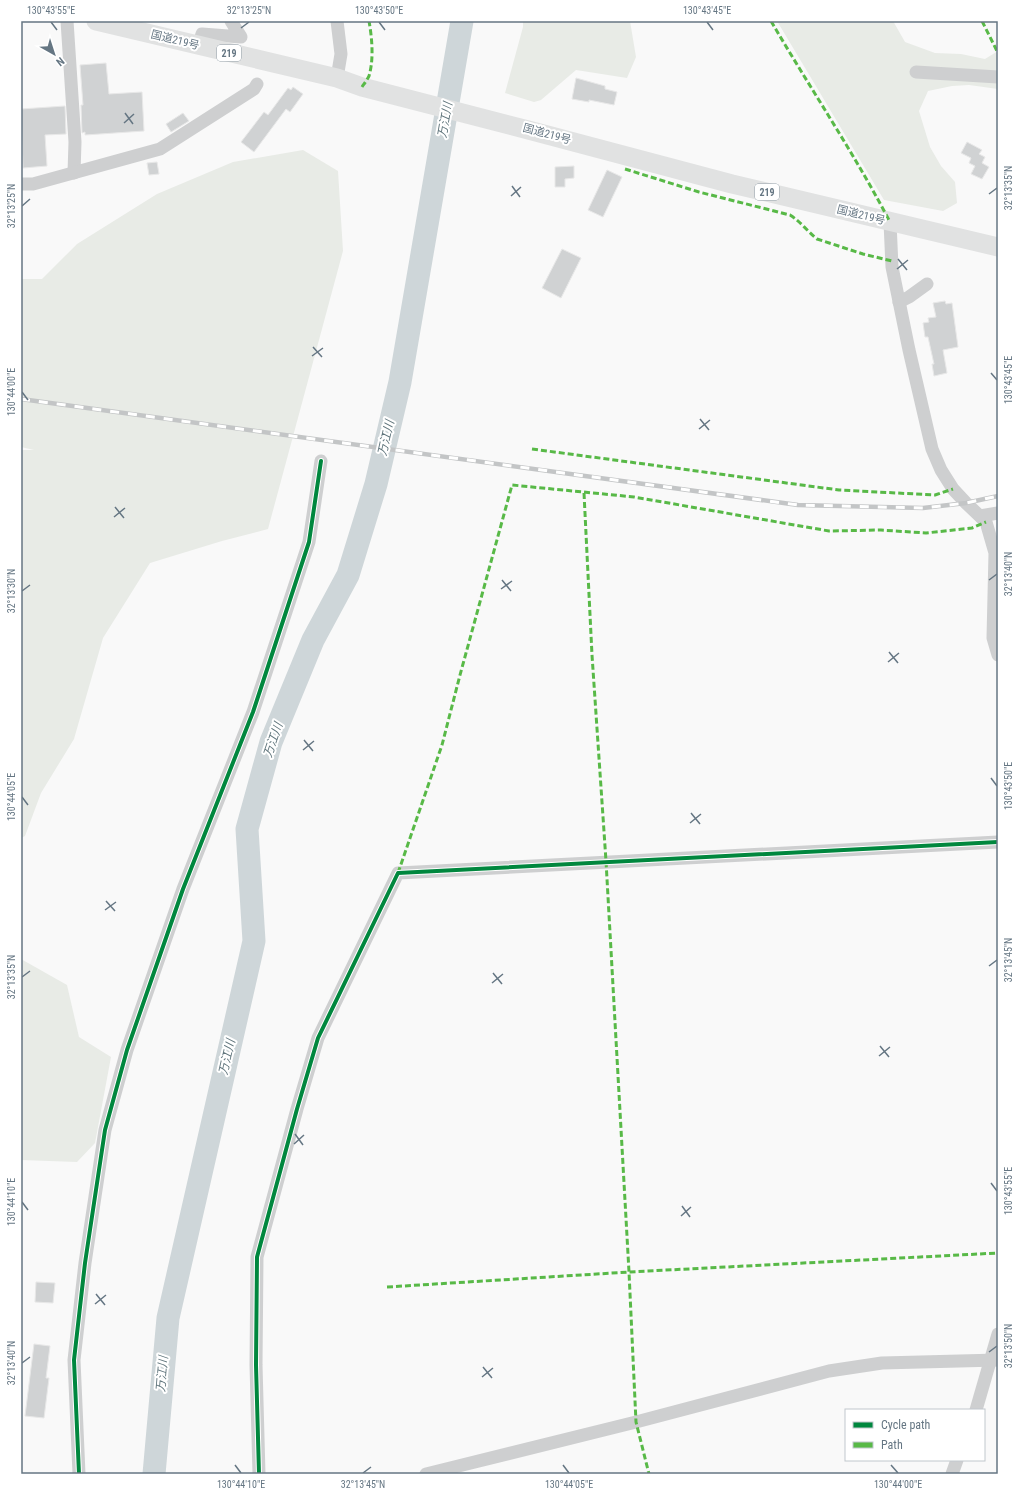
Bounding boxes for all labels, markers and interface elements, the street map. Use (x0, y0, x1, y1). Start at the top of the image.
text: 130°43'55"E (27, 5, 75, 16)
text: 32°13'25"N (227, 5, 271, 16)
text: 130°43'50"E (355, 5, 403, 16)
text: 130°43'45"E (683, 5, 731, 16)
street label: 国道219号 (150, 28, 200, 52)
north arrow (34, 34, 74, 74)
road number: 219 (217, 45, 241, 61)
text: N (53, 54, 67, 69)
water label: 万江川 (435, 99, 455, 139)
street label: 国道219号 (522, 121, 572, 147)
text: 32°13'35"N (1003, 166, 1014, 210)
text: 32°13'25"N (6, 184, 17, 228)
road number: 219 (755, 184, 779, 200)
street label: 国道219号 (836, 203, 886, 227)
text: 130°43'45"E (1003, 356, 1014, 404)
text: 130°44'00"E (6, 368, 17, 416)
water label: 万江川 (375, 417, 397, 457)
text: 32°13'40"N (1003, 552, 1014, 596)
text: 32°13'30"N (6, 569, 17, 613)
water label: 万江川 (261, 719, 286, 759)
text: 130°43'50"E (1003, 762, 1014, 810)
text: 130°44'05"E (6, 773, 17, 821)
text: 32°13'45"N (1003, 938, 1014, 982)
text: 32°13'35"N (6, 955, 17, 999)
water label: 万江川 (216, 1036, 238, 1076)
text: 130°43'55"E (1003, 1167, 1014, 1215)
text: 130°44'10"E (6, 1178, 17, 1226)
text: 32°13'50"N (1003, 1324, 1014, 1368)
text: 32°13'40"N (6, 1341, 17, 1385)
water label: 万江川 (153, 1353, 171, 1393)
legend (845, 1409, 985, 1461)
text: Cycle path (881, 1418, 931, 1432)
text: Path (881, 1438, 903, 1452)
text: 130°44'10"E (217, 1479, 265, 1490)
text: 32°13'45"N (341, 1479, 385, 1490)
text: 130°44'05"E (545, 1479, 593, 1490)
text: 130°44'00"E (874, 1479, 922, 1490)

